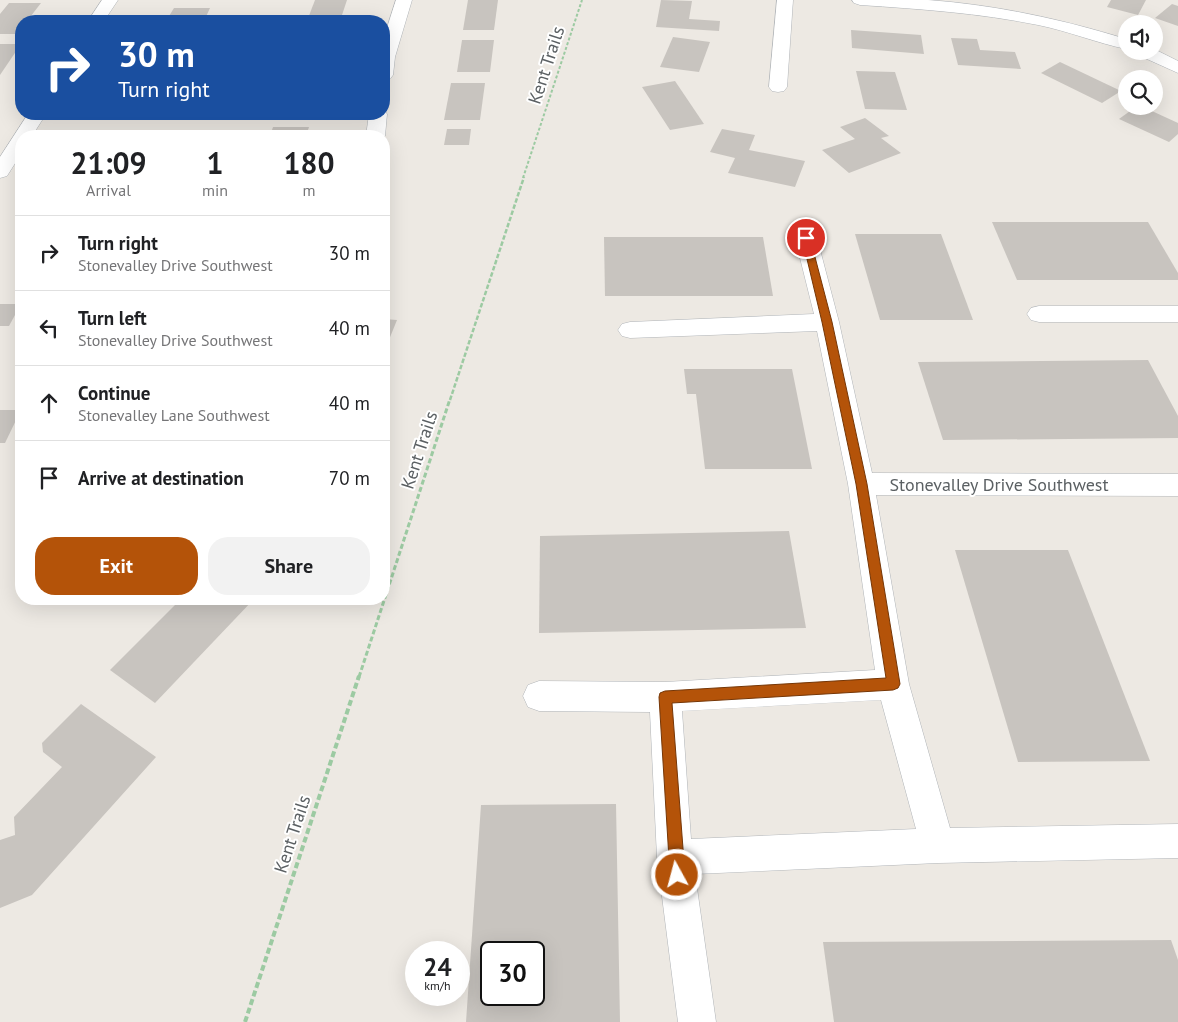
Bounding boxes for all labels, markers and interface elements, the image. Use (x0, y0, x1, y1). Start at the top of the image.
map controls (1118, 15, 1163, 115)
button: sound (1118, 15, 1163, 60)
street label: Kent Trails (523, 23, 569, 107)
text: 30 m (118, 31, 195, 77)
icon: right (35, 35, 100, 100)
button: search (1118, 70, 1163, 115)
text: Turn right (118, 75, 210, 103)
text: 21:09 (70, 143, 147, 182)
text: 1 (207, 143, 224, 182)
text: 180 (283, 143, 335, 182)
text: Arrival (86, 180, 131, 200)
text: min (202, 180, 228, 200)
text: m (303, 180, 316, 200)
pin (785, 217, 827, 259)
icon: arrive (792, 224, 820, 252)
text: Turn right (78, 231, 158, 255)
icon: right (35, 239, 63, 267)
text: 30 m (329, 241, 370, 265)
text: Stonevalley Drive Southwest (78, 255, 273, 275)
text: Turn left (78, 306, 147, 330)
icon: left (35, 314, 63, 342)
text: 40 m (329, 316, 370, 340)
text: Stonevalley Drive Southwest (78, 330, 273, 350)
text: Continue (78, 381, 150, 405)
icon: ahead (35, 389, 63, 417)
text: 40 m (329, 391, 370, 415)
text: Stonevalley Lane Southwest (78, 405, 270, 425)
street label: Kent Trails (396, 408, 442, 492)
icon: arrive (35, 464, 63, 492)
text: Arrive at destination (78, 466, 244, 490)
text: 70 m (329, 466, 370, 490)
street label: Stonevalley Drive Southwest (890, 473, 1108, 496)
button: Exit (35, 537, 198, 595)
button: Share (208, 537, 370, 595)
street label: Kent Trails (269, 792, 315, 876)
position arrow (650, 848, 702, 900)
speed limit sign: 30 (480, 941, 545, 1006)
text: 24 (423, 951, 452, 983)
text: km/h (424, 978, 451, 993)

